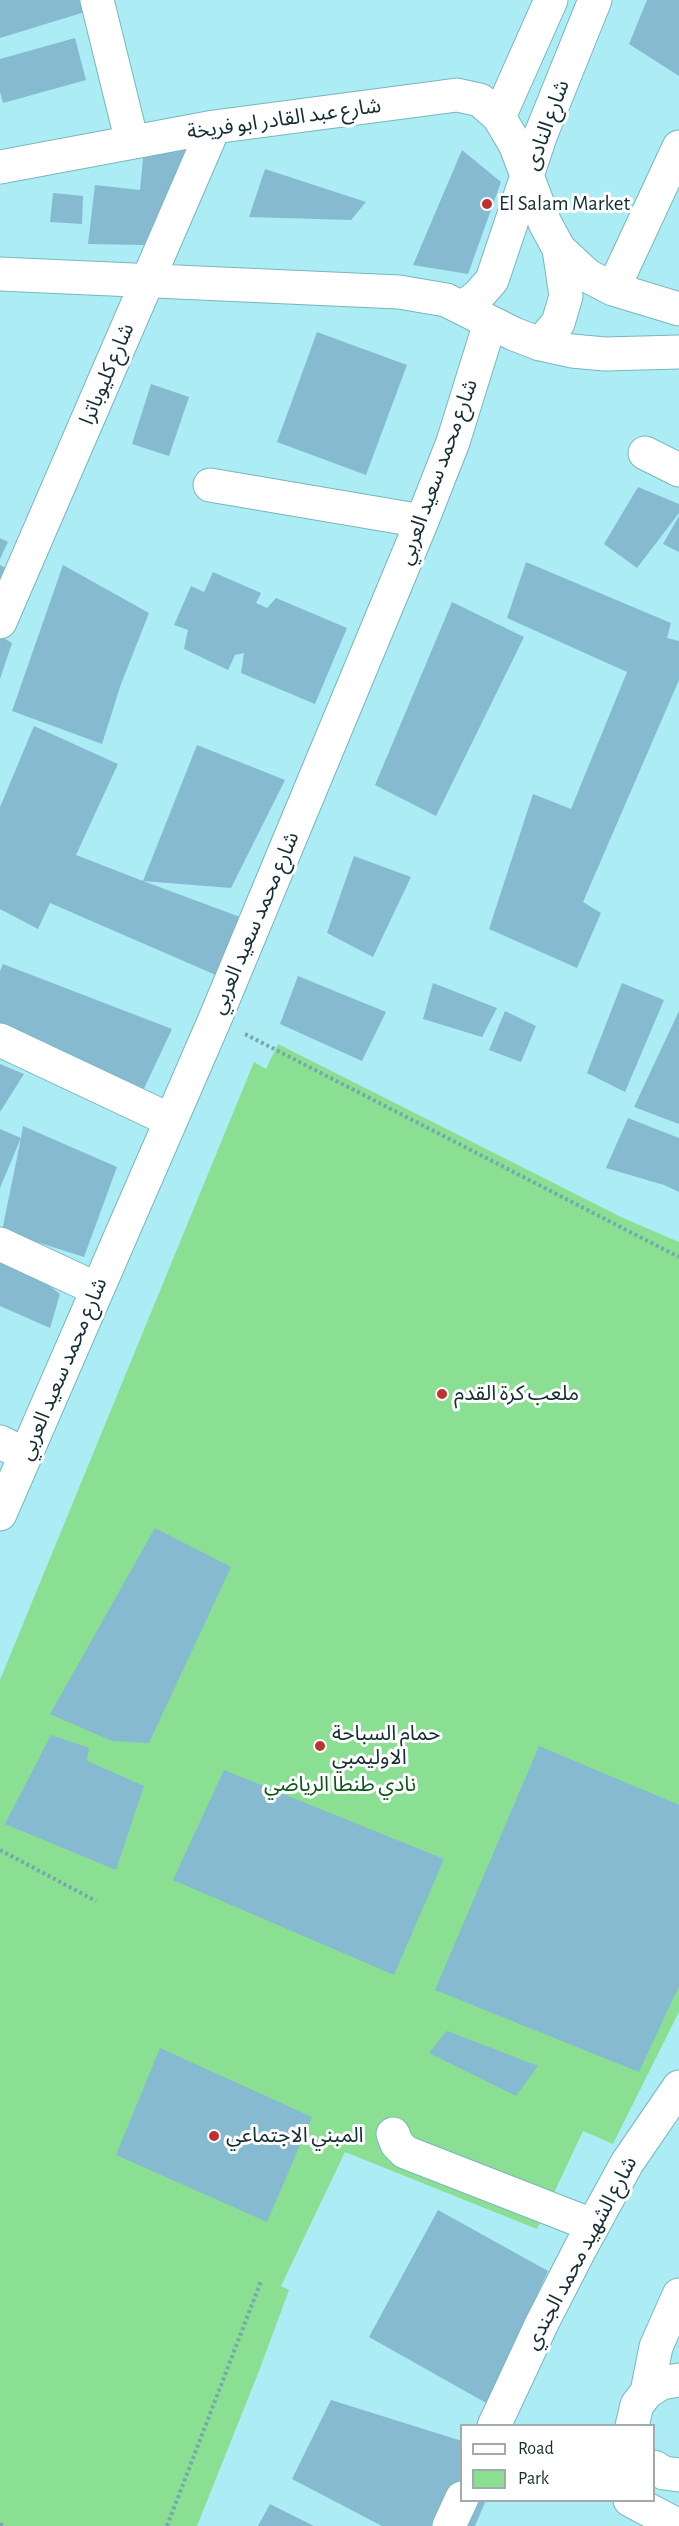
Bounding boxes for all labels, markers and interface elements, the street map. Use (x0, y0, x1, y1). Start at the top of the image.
street label: شارع النادى (519, 76, 575, 174)
street label: شارع عبد القادر ابو فريخة (185, 93, 383, 145)
place label: El Salam Market (499, 191, 630, 217)
marker: El Salam Market (480, 197, 494, 211)
street label: شارع كليوباترا (74, 319, 140, 429)
street label: شارع محمد سعيد العربي (393, 376, 483, 568)
street label: شارع محمد سعيد العربي (205, 828, 305, 1018)
street label: شارع محمد سعيد العربي (13, 1274, 113, 1464)
place label: ملعب كرة القدم (454, 1381, 579, 1407)
marker: ملعب كرة القدم (435, 1387, 449, 1401)
place label: حمام السباحة الاوليمبي (332, 1721, 440, 1771)
marker: حمام السباحة الاوليمبي (313, 1739, 327, 1753)
park label: نادي طنطا الرياضي (264, 1772, 416, 1798)
place label: المبني الاجتماعي (226, 2123, 364, 2149)
marker: المبني الاجتماعي (207, 2129, 221, 2143)
street label: شارع الشهيد محمد الجندي (519, 2152, 643, 2354)
legend (460, 2424, 655, 2502)
text: Road (518, 2440, 554, 2458)
text: Park (518, 2470, 549, 2488)

